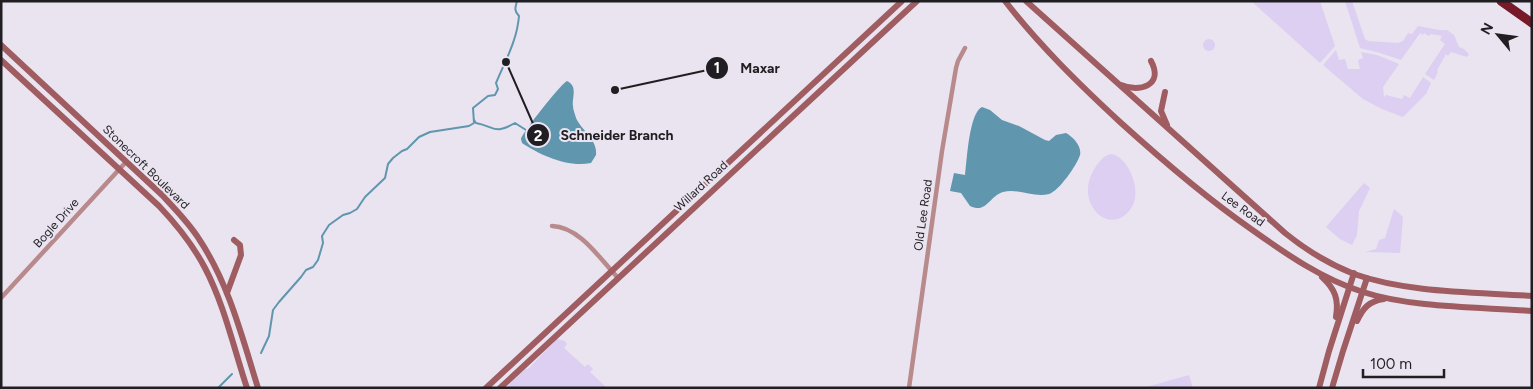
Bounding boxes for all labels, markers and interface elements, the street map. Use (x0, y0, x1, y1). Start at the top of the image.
north arrow (1473, 10, 1523, 60)
text: N (1477, 20, 1497, 38)
callout: Maxar (705, 54, 789, 83)
text: 1 (714, 59, 720, 77)
text: Maxar (740, 60, 780, 77)
callout: Schneider Branch (525, 121, 684, 150)
street label: Stonecroft Boulevard (100, 122, 192, 212)
text: 2 (534, 127, 543, 145)
text: Schneider Branch (560, 127, 674, 144)
street label: Willard Road (672, 158, 730, 214)
street label: Old Lee Road (911, 178, 935, 252)
street label: Lee Road (1219, 189, 1267, 229)
street label: Bogle Drive (30, 195, 82, 250)
scale bar (1363, 346, 1444, 378)
text: 100 m (1370, 355, 1412, 373)

